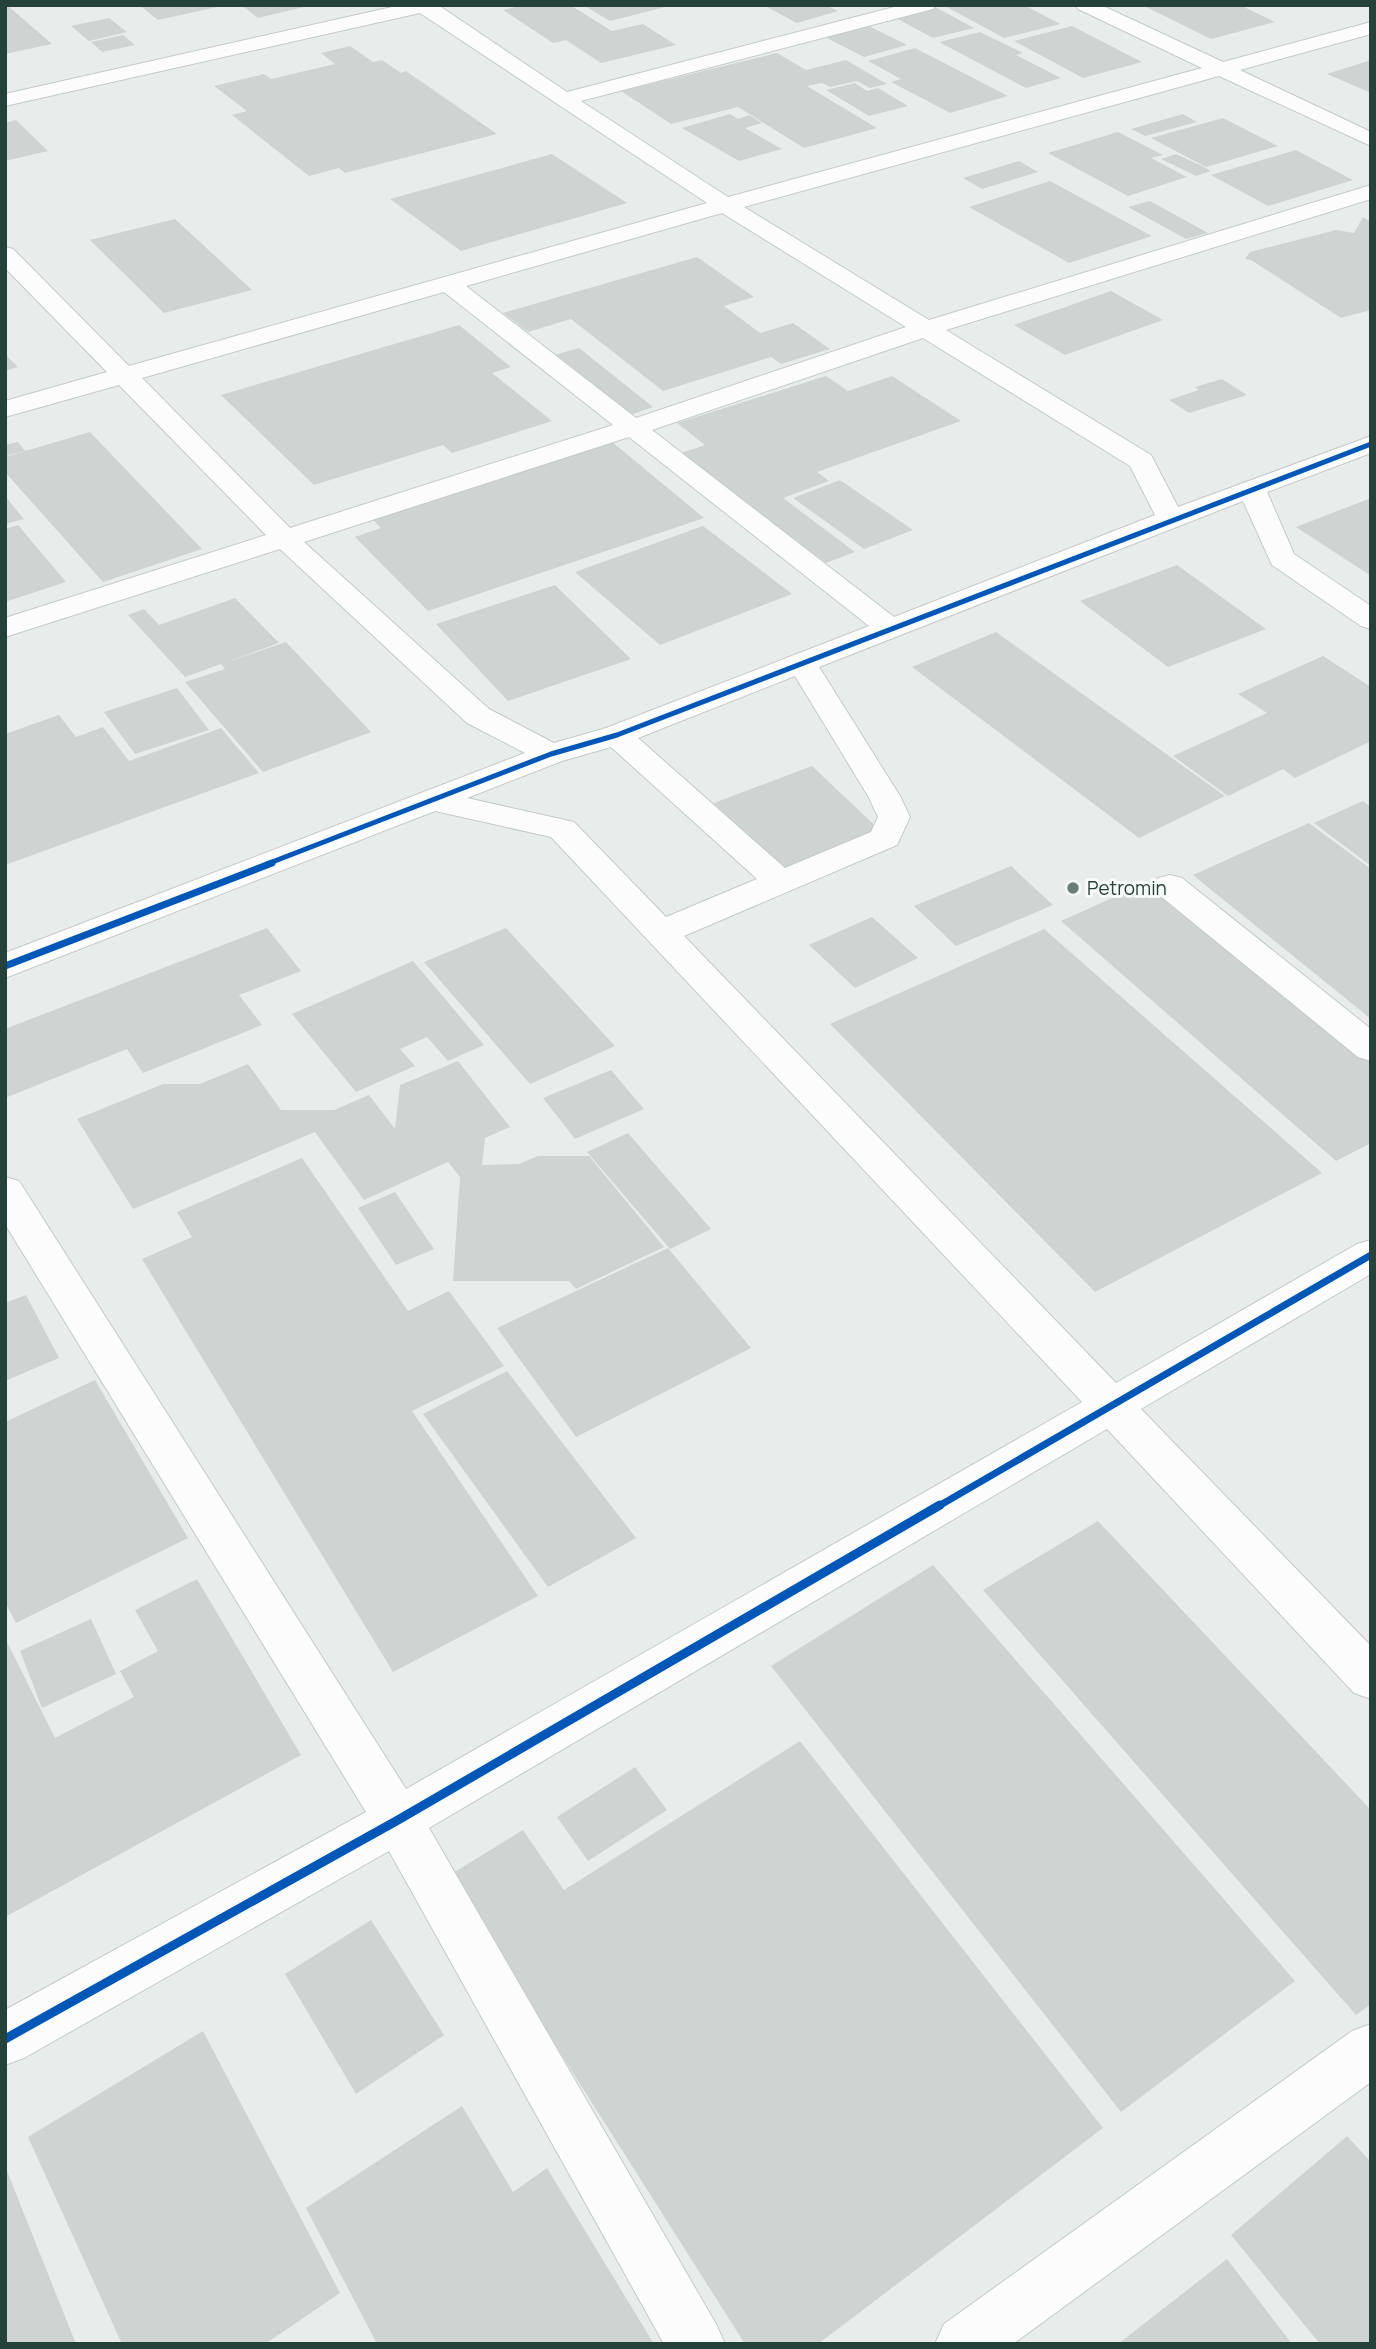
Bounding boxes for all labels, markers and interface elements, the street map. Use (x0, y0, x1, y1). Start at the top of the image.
place label: Petromin (1087, 875, 1167, 901)
marker: Petromin (1065, 880, 1081, 896)

